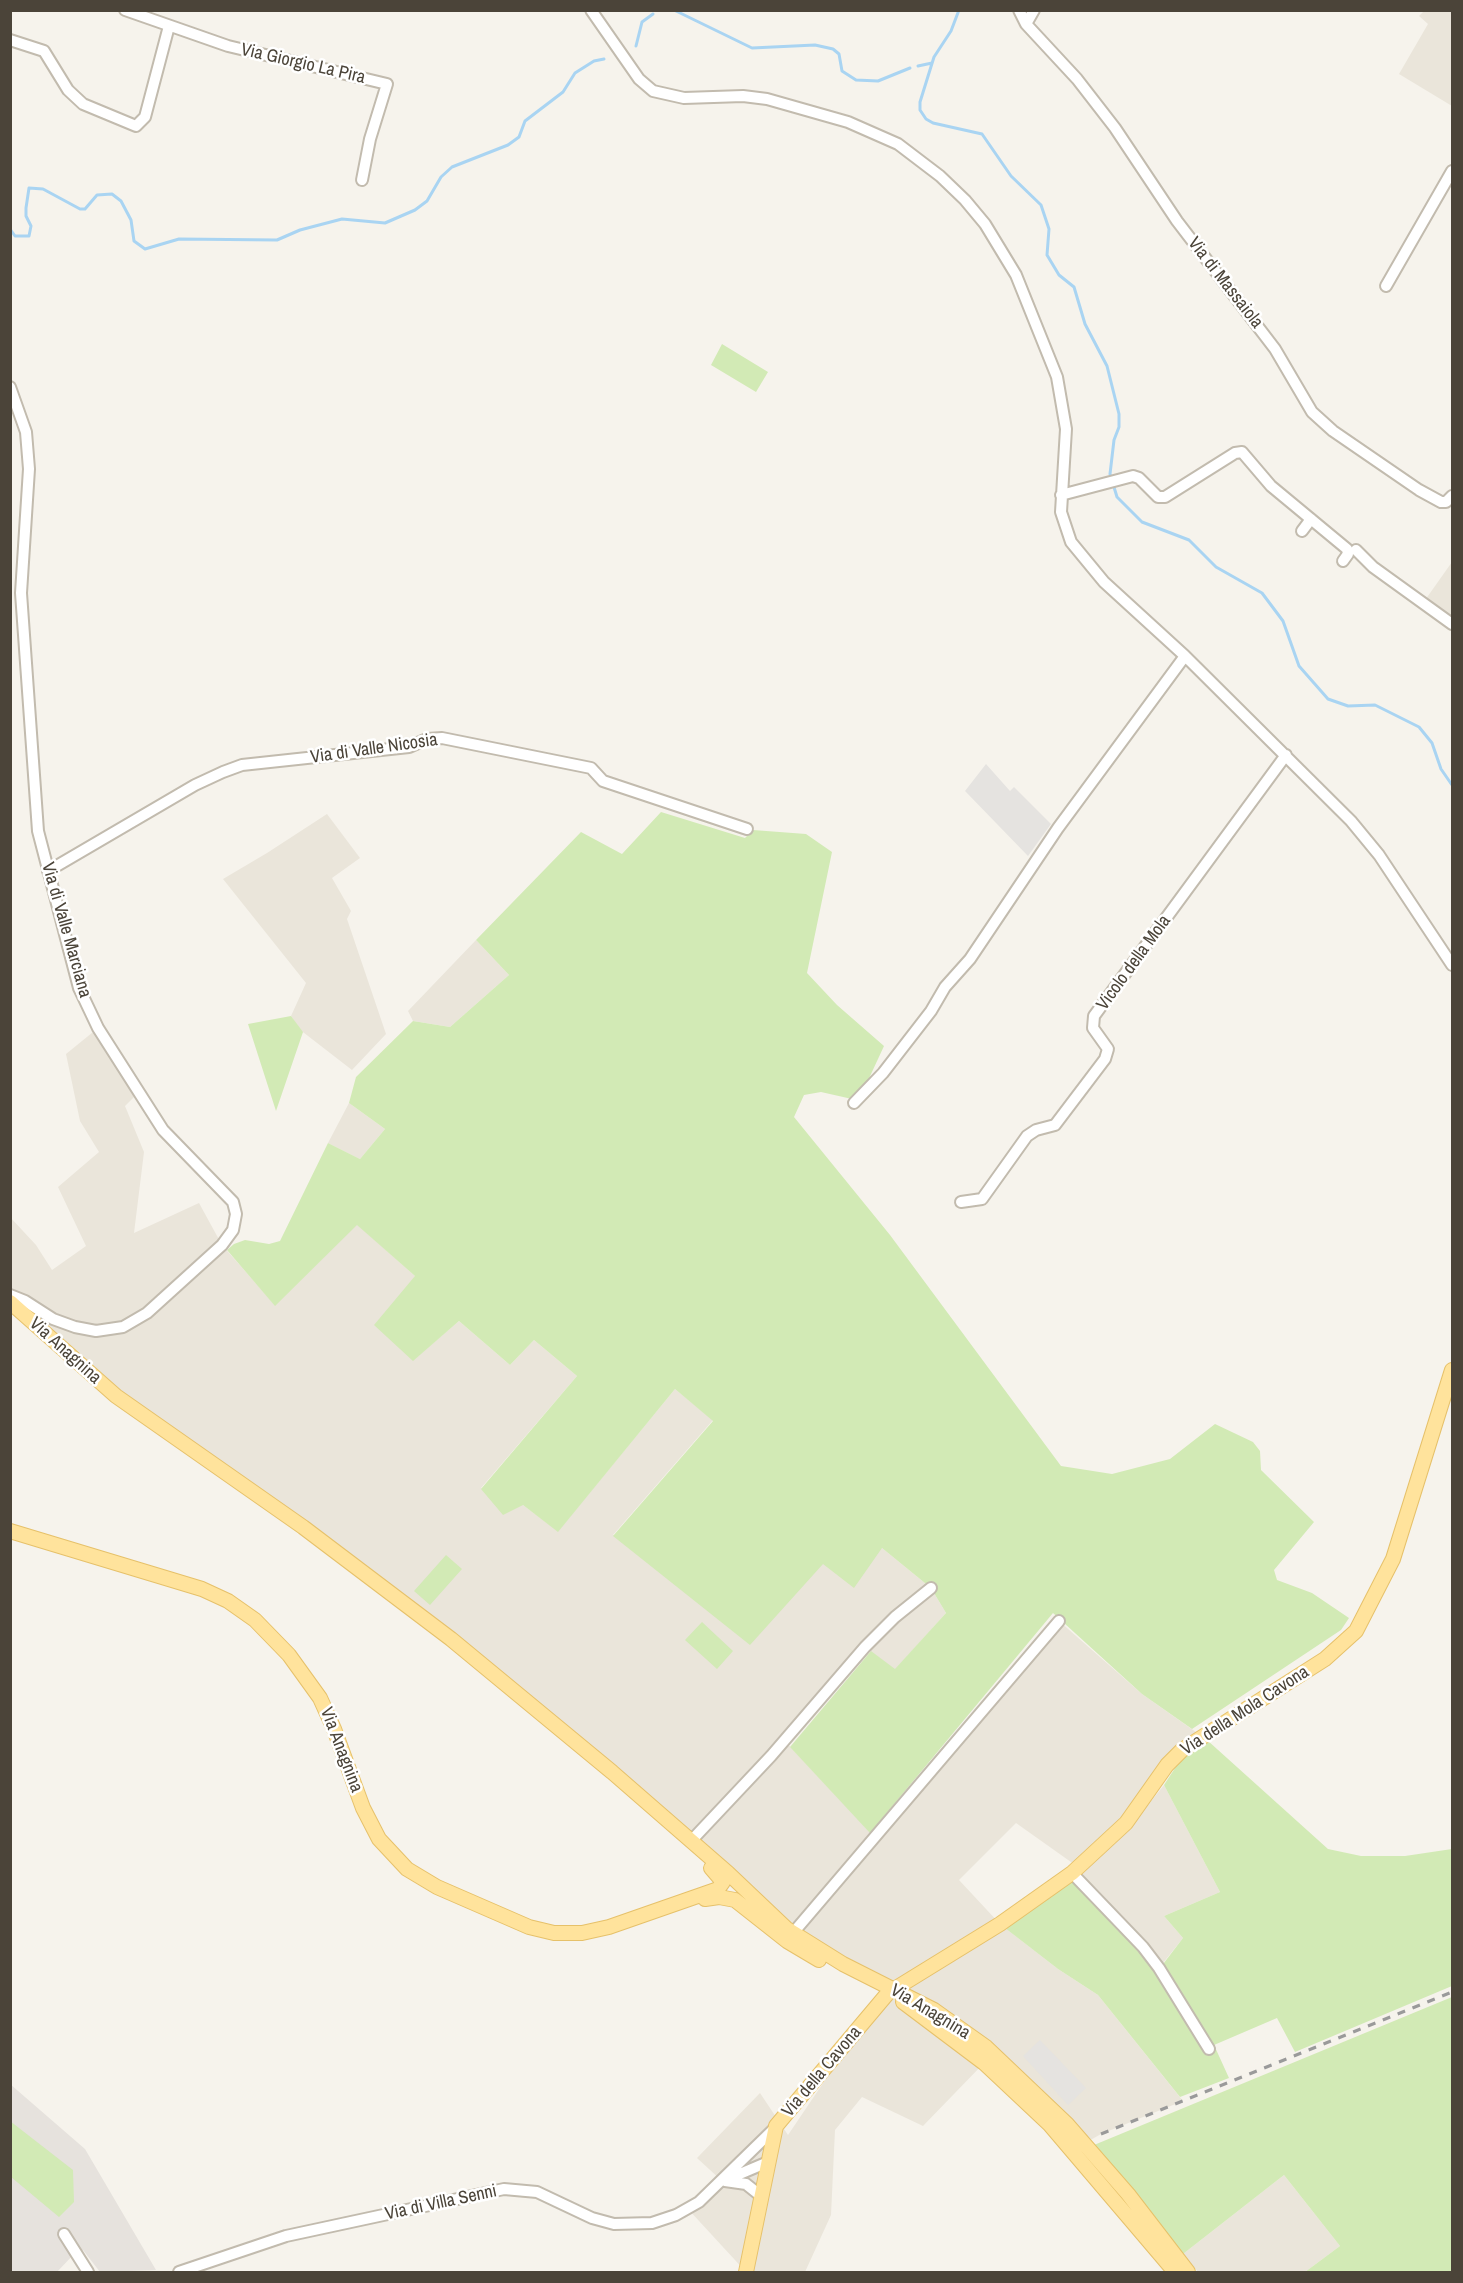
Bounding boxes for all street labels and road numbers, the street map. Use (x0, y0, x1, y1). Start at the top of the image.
street label: Via Giorgio La Pira (239, 39, 367, 89)
street label: Via di Massaiola (1183, 233, 1267, 333)
street label: Via di Valle Nicosia (309, 729, 439, 769)
street label: Via di Valle Marciana (36, 860, 96, 1000)
street label: Vicolo della Mola (1092, 911, 1176, 1015)
street label: Via Anagnina (25, 1313, 105, 1389)
street label: Via della Mola Cavona (1177, 1662, 1313, 1760)
street label: Via Anagnina (315, 1704, 367, 1796)
street label: Via Anagnina (886, 1980, 974, 2044)
street label: Via della Cavona (778, 2022, 866, 2122)
street label: Via di Villa Senni (383, 2181, 499, 2225)

